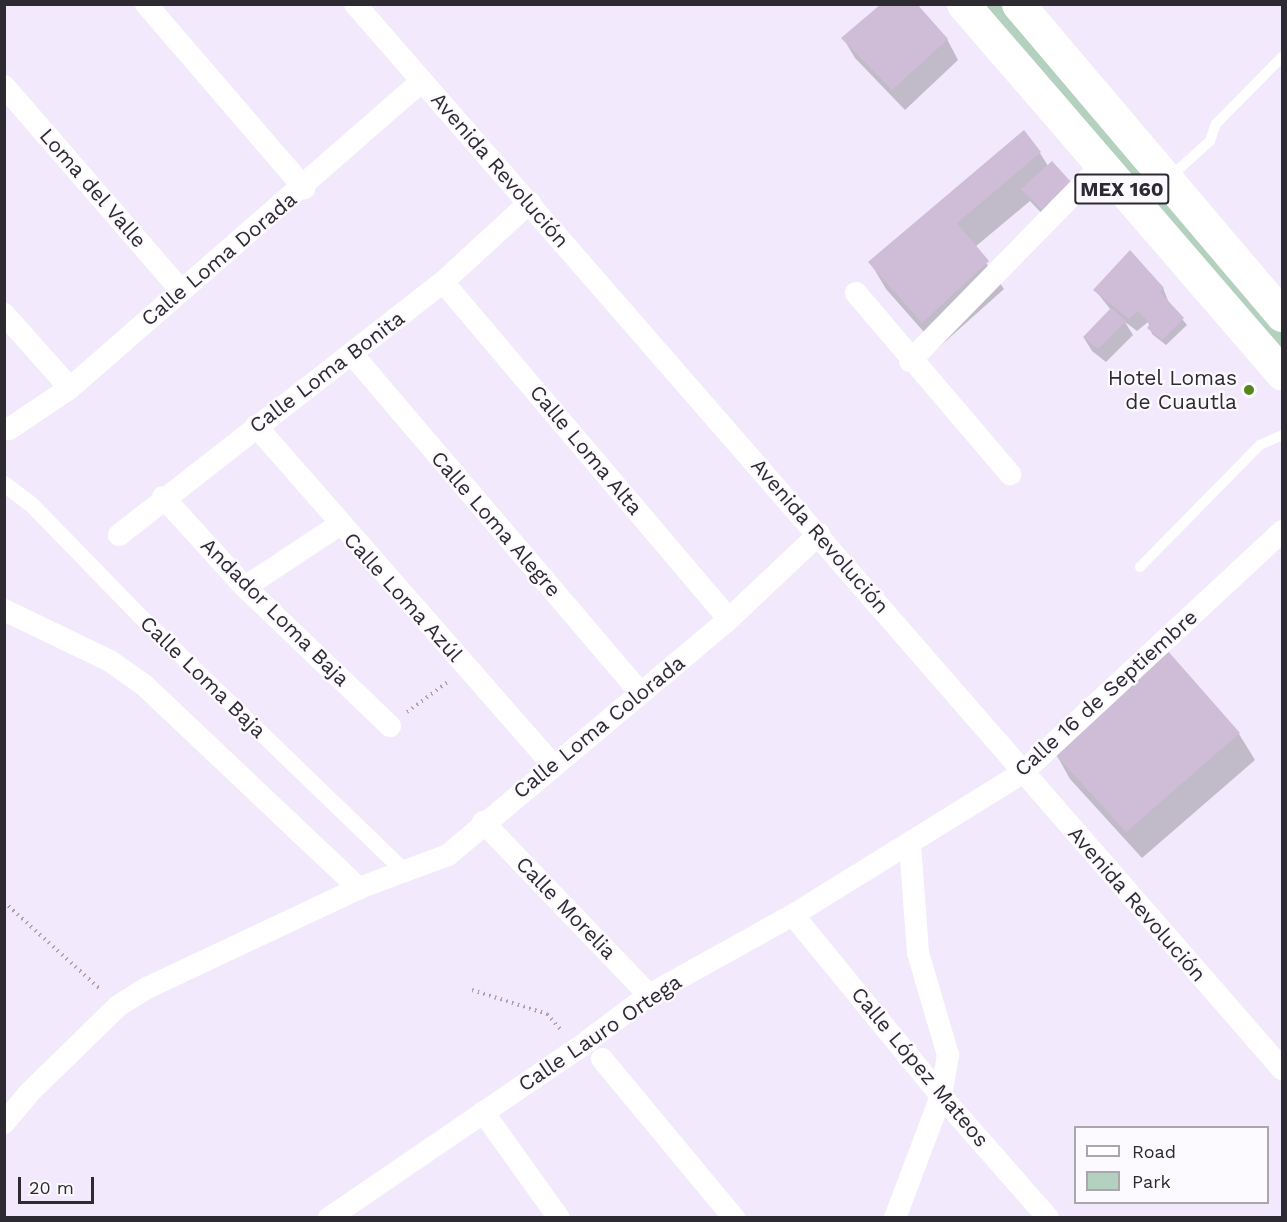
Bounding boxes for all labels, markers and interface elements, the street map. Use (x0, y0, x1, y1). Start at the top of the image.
street label: Avenida Revolución (425, 87, 575, 253)
street label: Loma del Valle (34, 122, 152, 254)
road number: MEX 160 (1074, 172, 1170, 206)
street label: Calle Loma Dorada (136, 187, 302, 331)
street label: Calle Loma Bonita (244, 305, 410, 439)
place label: Hotel Lomas de Cuautla (1107, 365, 1237, 415)
street label: Calle Loma Alta (524, 380, 648, 520)
marker: Hotel Lomas de Cuautla (1242, 383, 1256, 397)
street label: Calle Loma Alegre (425, 445, 567, 603)
street label: Avenida Revolución (745, 453, 895, 619)
street label: Calle Loma Azúl (338, 527, 468, 667)
street label: Andador Loma Baja (195, 532, 355, 692)
street label: Calle 16 de Septiembre (1009, 604, 1203, 782)
street label: Calle Loma Baja (135, 610, 271, 744)
street label: Calle Loma Colorada (508, 650, 690, 804)
street label: Avenida Revolución (1062, 821, 1212, 987)
street label: Calle Morelia (511, 851, 621, 965)
street label: Calle Lauro Ortega (514, 969, 686, 1097)
street label: Calle López Mateos (846, 982, 994, 1152)
legend (1074, 1126, 1269, 1204)
text: Road (1132, 1141, 1176, 1162)
scale bar (21, 1165, 98, 1203)
text: Park (1132, 1171, 1171, 1192)
text: 20 m (29, 1177, 74, 1198)

